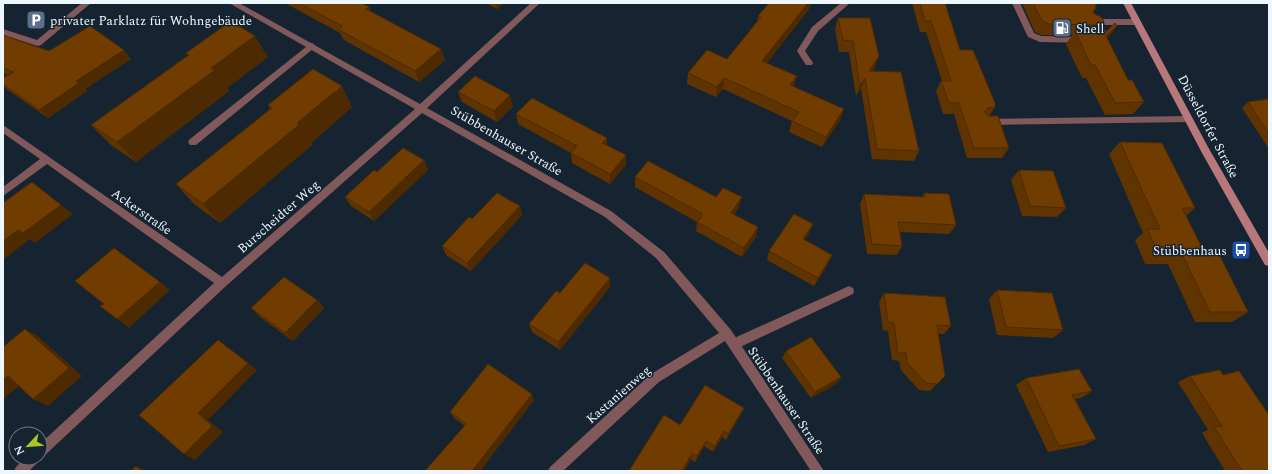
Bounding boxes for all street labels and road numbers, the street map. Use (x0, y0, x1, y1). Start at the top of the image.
street label: Düsseldorfer Straße (1172, 71, 1244, 182)
street label: Stübbenhauser Straße (447, 101, 566, 181)
street label: Burscheidter Weg (233, 175, 324, 258)
street label: Ackerstraße (107, 184, 176, 240)
street label: Stübbenhauser Straße (743, 343, 830, 459)
street label: Kastanienweg (582, 361, 656, 429)

